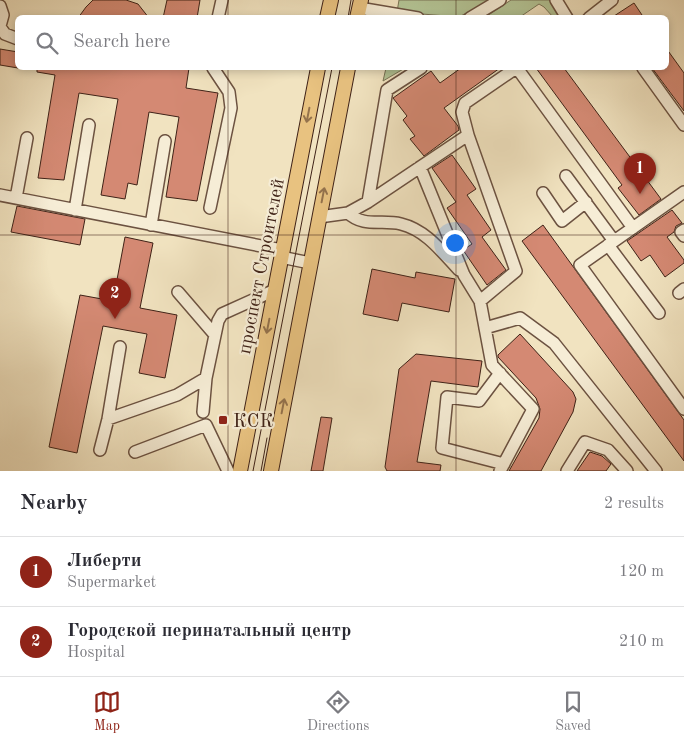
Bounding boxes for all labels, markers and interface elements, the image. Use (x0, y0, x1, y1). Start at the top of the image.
search box (15, 15, 669, 70)
icon: search (33, 29, 61, 57)
text: Search here (73, 33, 170, 52)
one-way arrow (303, 107, 313, 123)
pin: 1 (624, 153, 656, 194)
street label: проспект Строителей (236, 177, 289, 356)
one-way arrow (319, 187, 329, 203)
your location (442, 230, 468, 256)
pin: 2 (99, 278, 131, 319)
one-way arrow (262, 318, 272, 334)
one-way arrow (279, 398, 289, 414)
place label: КСК (233, 413, 274, 432)
marker: КСК (217, 414, 229, 426)
text: Nearby (20, 493, 88, 514)
text: 2 results (604, 496, 664, 512)
text: Либерти (67, 552, 142, 571)
text: 1 (31, 564, 41, 580)
text: 120 m (619, 564, 664, 580)
text: Supermarket (67, 575, 156, 591)
text: Городской перинатальный центр (67, 622, 351, 641)
text: 2 (31, 634, 41, 650)
text: 210 m (619, 634, 664, 650)
text: Hospital (67, 645, 125, 661)
tab: Map (93, 688, 121, 735)
tab: Directions (307, 688, 369, 735)
tab: Saved (555, 688, 591, 735)

